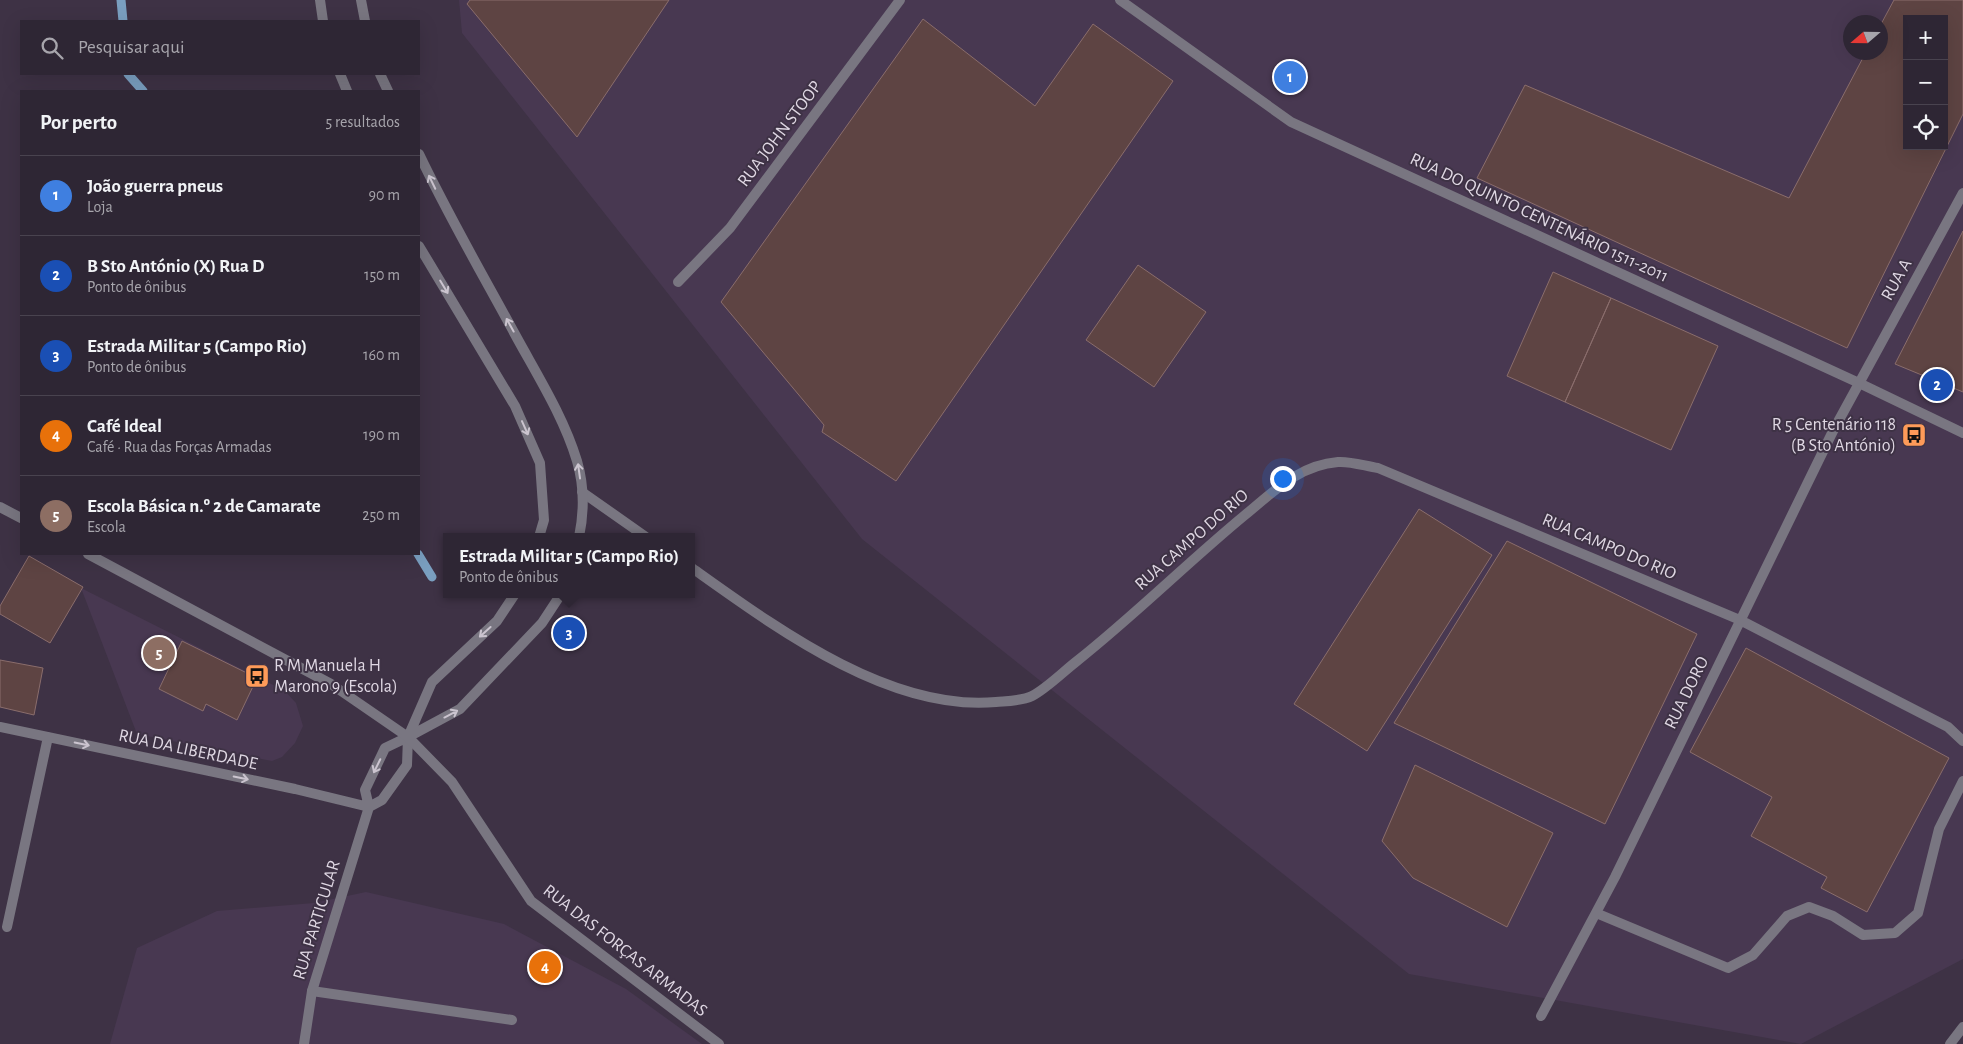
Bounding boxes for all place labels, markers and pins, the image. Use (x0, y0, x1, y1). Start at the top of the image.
pin: 1 (1274, 58, 1306, 96)
pin: 2 (1921, 366, 1953, 404)
place label: R 5 Centenário 118 (B Sto António) (1772, 416, 1896, 455)
bus stop icon: R 5 Centenário 118 (B Sto António) (1901, 422, 1927, 448)
pin: 3 (553, 614, 585, 652)
pin: 5 (143, 634, 175, 672)
place label: R M Manuela H Marono 9 (Escola) (274, 657, 398, 696)
bus stop icon: R M Manuela H Marono 9 (Escola) (244, 663, 270, 689)
pin: 4 (529, 948, 561, 986)

